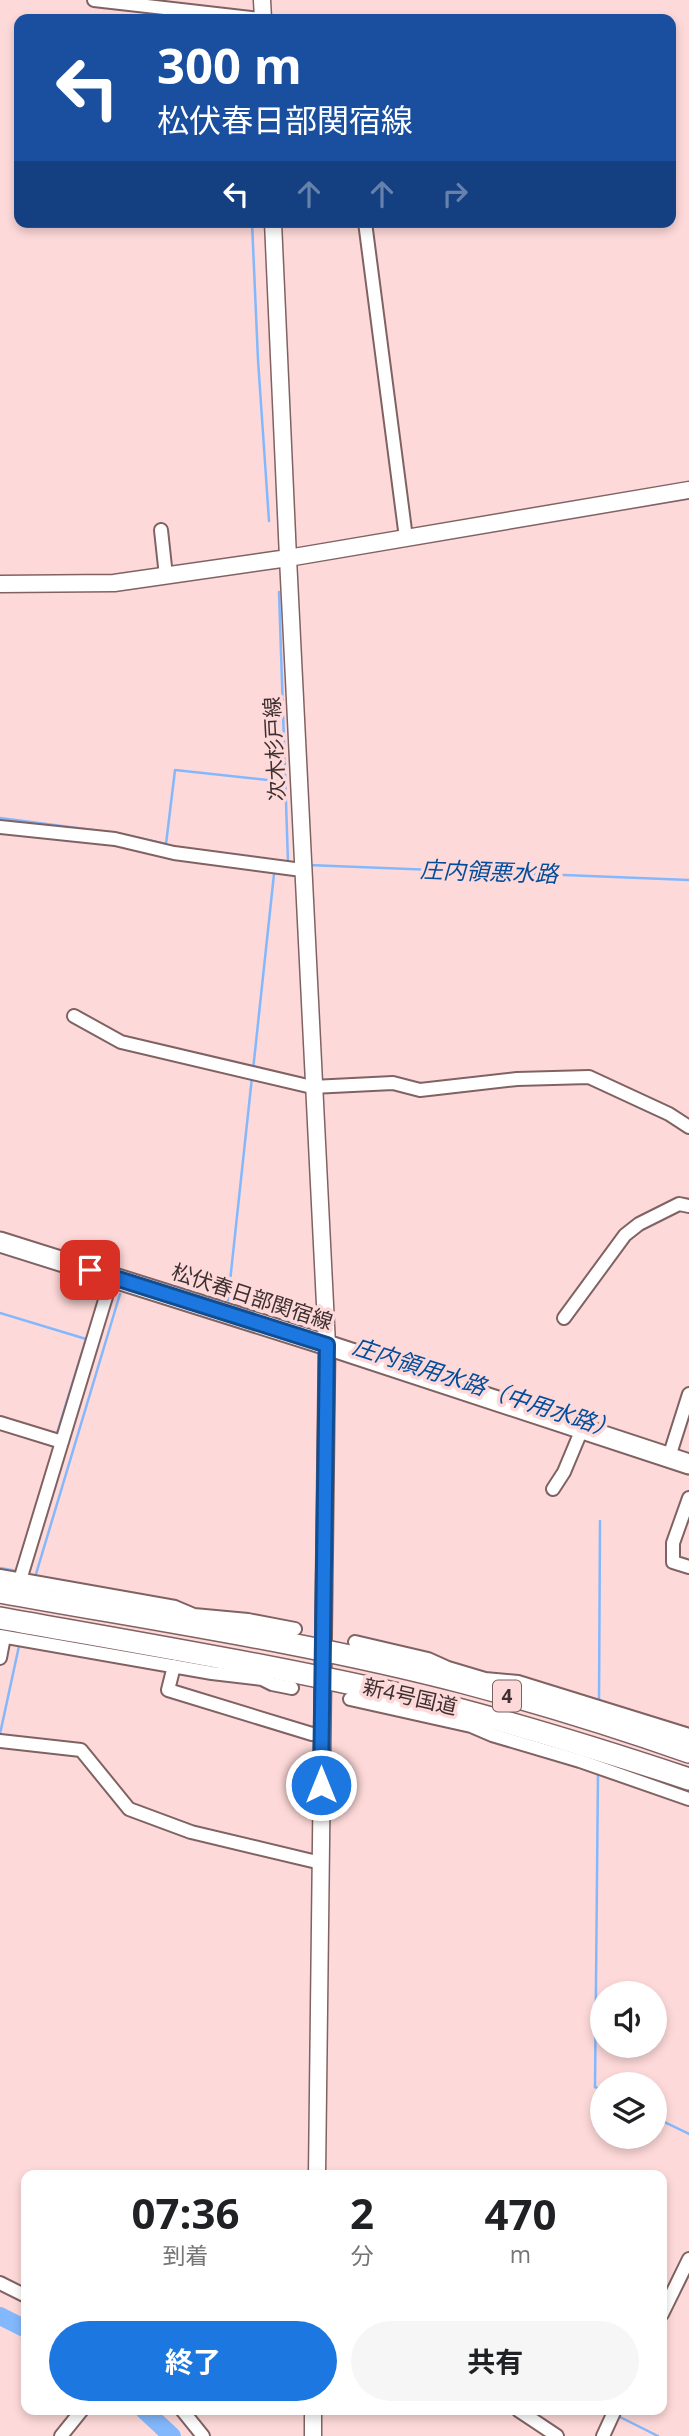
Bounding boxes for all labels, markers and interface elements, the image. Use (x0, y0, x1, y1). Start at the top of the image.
text: 300 m (157, 32, 302, 98)
icon: left (42, 42, 133, 133)
text: 松伏春日部関宿線 (157, 98, 413, 141)
icon: left (217, 175, 255, 213)
icon: ahead (290, 175, 328, 213)
icon: ahead (363, 175, 401, 213)
icon: right (436, 175, 474, 213)
street label: 次木杉戸線 (257, 696, 291, 802)
water label: 庄内領悪水路 (420, 853, 561, 889)
pin (60, 1240, 120, 1300)
icon: arrive (71, 1251, 109, 1289)
street label: 松伏春日部関宿線 (168, 1257, 337, 1335)
water label: 庄内領用水路（中用水路） (349, 1329, 621, 1445)
street label: 新4号国道 (360, 1672, 460, 1720)
road number: 4 (493, 1680, 521, 1712)
position arrow (284, 1748, 358, 1822)
map controls (590, 1981, 667, 2149)
button: sound (590, 1981, 667, 2058)
button: layers (590, 2072, 667, 2149)
text: 07:36 (131, 2184, 240, 2241)
text: 2 (350, 2184, 374, 2241)
text: 470 (484, 2185, 557, 2242)
text: m (510, 2238, 531, 2270)
text: 到着 (162, 2239, 208, 2271)
text: 分 (350, 2239, 373, 2271)
button: 終了 (49, 2321, 337, 2401)
button: 共有 (351, 2321, 639, 2401)

